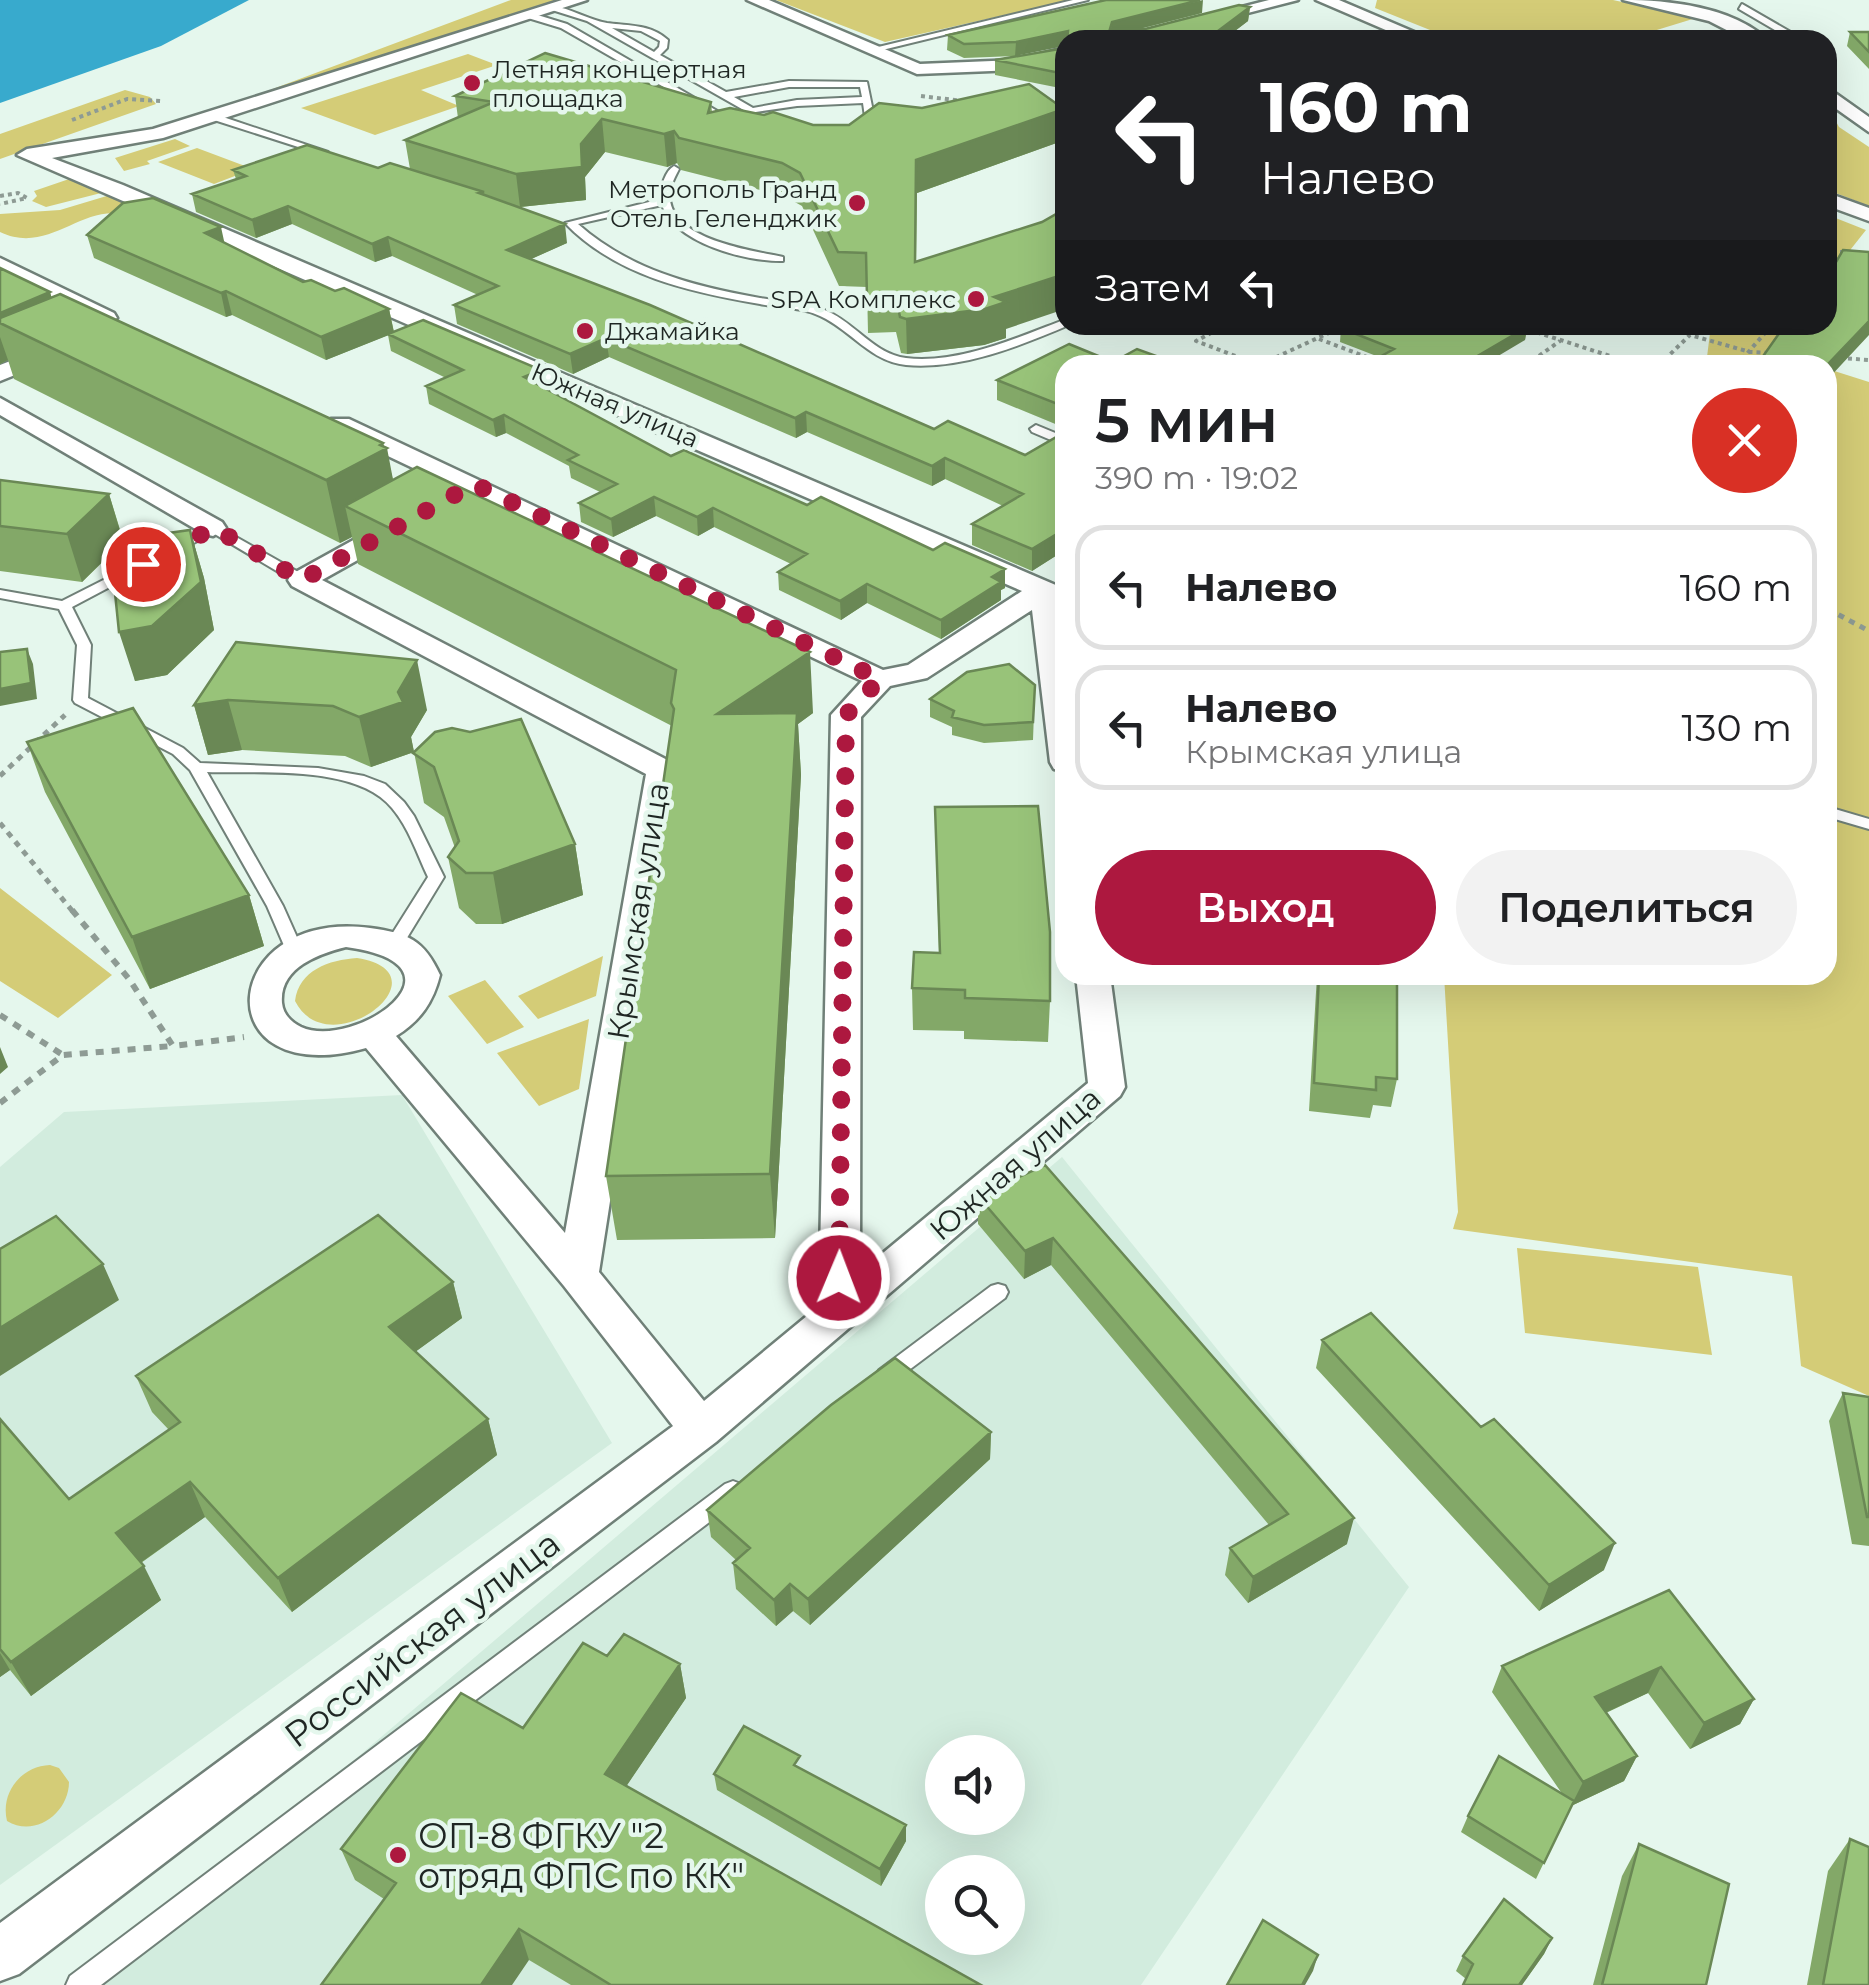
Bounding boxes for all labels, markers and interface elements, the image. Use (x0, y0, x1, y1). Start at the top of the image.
place label: Летняя концертная площадка (492, 54, 747, 113)
text: 160 m (1260, 64, 1473, 150)
icon: left (1095, 70, 1225, 200)
marker: Летняя концертная площадка (461, 72, 483, 94)
text: Налево (1260, 150, 1435, 205)
place label: Метрополь Гранд Отель Геленджик (608, 174, 837, 233)
marker: Метрополь Гранд Отель Геленджик (846, 192, 868, 214)
icon: left (1231, 260, 1286, 315)
text: Затем (1095, 264, 1211, 311)
place label: SPA Комплекс (771, 284, 956, 314)
marker: SPA Комплекс (965, 288, 987, 310)
place label: Джамайка (605, 316, 740, 346)
marker: Джамайка (574, 320, 596, 342)
street label: Южная улица (527, 356, 703, 454)
text: 5 мин (1095, 384, 1278, 457)
button: close (1692, 388, 1797, 493)
text: 390 m · 19:02 (1095, 458, 1298, 497)
pin (101, 522, 186, 607)
icon: arrive (116, 537, 171, 592)
icon: left (1100, 560, 1155, 615)
text: Налево (1185, 564, 1337, 611)
text: 160 m (1680, 564, 1792, 611)
text: Налево (1185, 685, 1337, 732)
icon: left (1100, 700, 1155, 755)
text: 130 m (1681, 704, 1792, 751)
text: Крымская улица (1185, 732, 1462, 771)
street label: Крымская улица (599, 780, 677, 1042)
button: Выход (1095, 850, 1436, 965)
button: Поделиться (1456, 850, 1797, 965)
street label: Южная улица (922, 1080, 1108, 1248)
position arrow (787, 1226, 891, 1330)
street label: Российская улица (276, 1521, 568, 1757)
map controls (925, 1735, 1025, 1955)
button: sound (925, 1735, 1025, 1835)
place label: ОП-8 ФГКУ "2 отряд ФПС по КК" (418, 1814, 744, 1897)
marker: ОП-8 ФГКУ "2 отряд ФПС по КК" (387, 1844, 409, 1866)
button: search (925, 1855, 1025, 1955)

